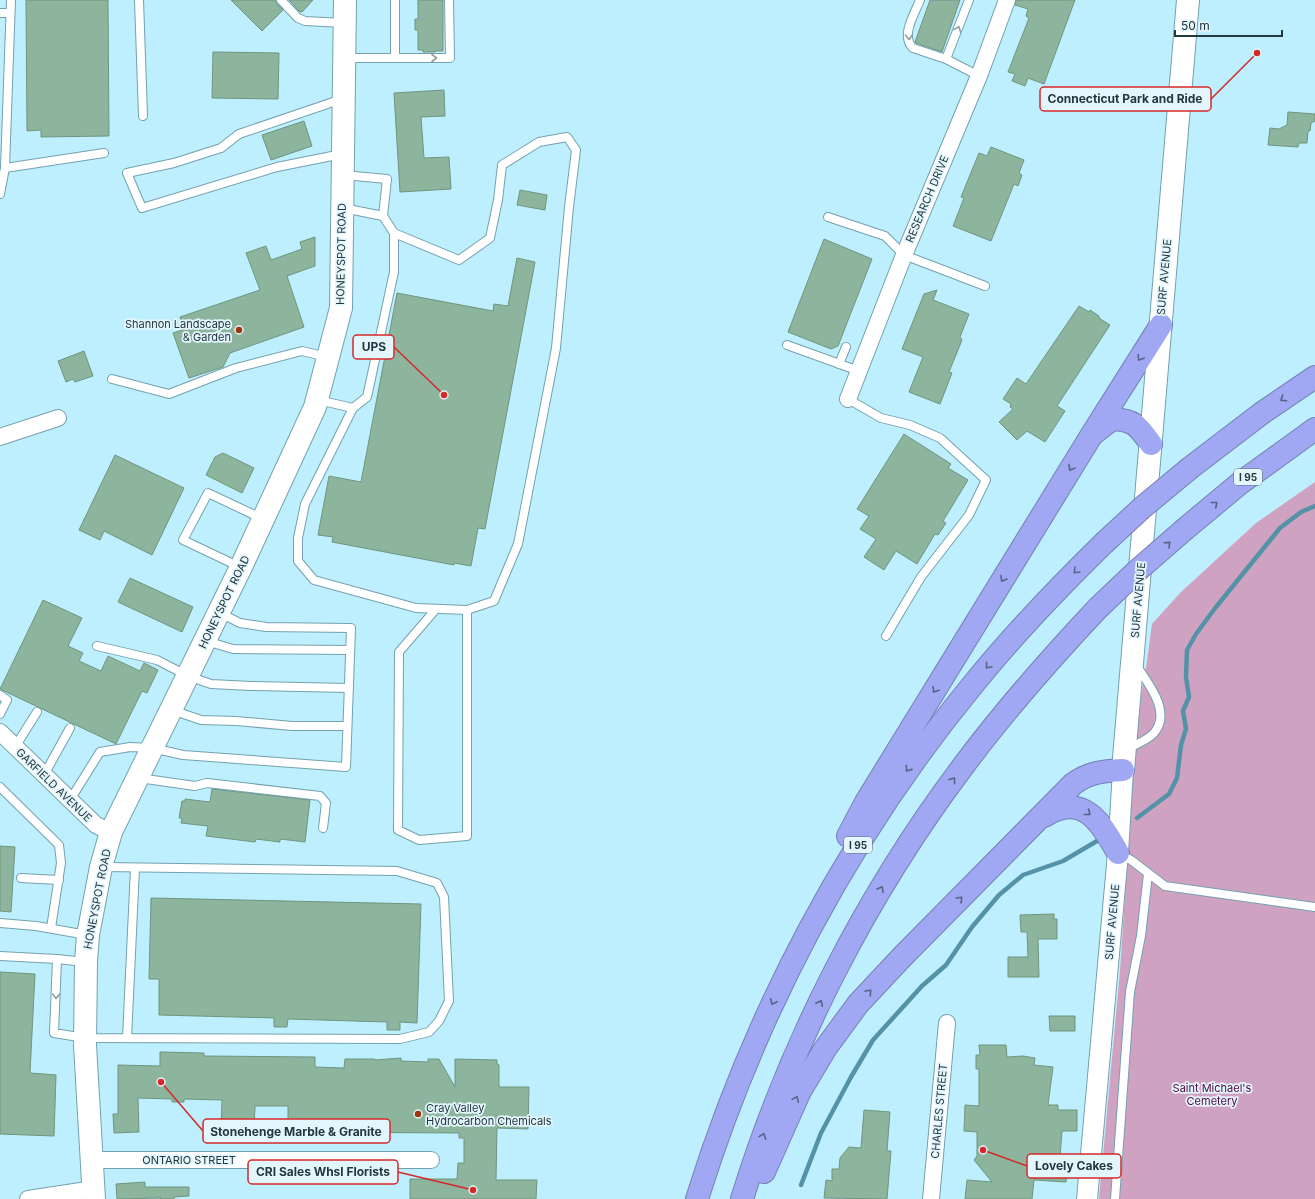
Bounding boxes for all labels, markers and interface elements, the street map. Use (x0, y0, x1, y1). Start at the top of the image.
scale bar (1175, 12, 1282, 38)
text: 50 m (1181, 18, 1210, 33)
one-way arrow (953, 26, 961, 33)
one-way arrow (904, 34, 913, 40)
one-way arrow (431, 54, 437, 62)
callout: Connecticut Park and Ride (1040, 87, 1211, 111)
text: Connecticut Park and Ride (1048, 91, 1202, 106)
street label: RESEARCH DRIVE (902, 153, 952, 245)
street label: HONEYSPOT ROAD (333, 203, 349, 305)
street label: SURF AVENUE (1154, 239, 1174, 315)
place label: Shannon Landscape & Garden (125, 317, 231, 344)
marker: Shannon Landscape & Garden (234, 325, 244, 335)
callout: UPS (353, 335, 394, 359)
text: UPS (362, 339, 386, 354)
one-way arrow (1137, 354, 1144, 361)
one-way arrow (1280, 394, 1287, 401)
one-way arrow (1068, 464, 1075, 471)
road number: I 95 (1234, 469, 1262, 485)
one-way arrow (1210, 501, 1217, 508)
one-way arrow (1163, 541, 1170, 548)
street label: HONEYSPOT ROAD (195, 553, 253, 651)
street label: SURF AVENUE (1128, 562, 1148, 638)
one-way arrow (1073, 566, 1081, 574)
one-way arrow (1000, 575, 1008, 582)
one-way arrow (985, 662, 992, 669)
one-way arrow (932, 686, 940, 693)
street label: GARFIELD AVENUE (13, 745, 95, 825)
one-way arrow (905, 765, 913, 772)
one-way arrow (948, 777, 956, 784)
one-way arrow (1084, 809, 1091, 816)
road number: I 95 (844, 837, 872, 853)
street label: HONEYSPOT ROAD (80, 848, 114, 950)
street label: SURF AVENUE (1102, 884, 1122, 960)
one-way arrow (877, 886, 884, 893)
one-way arrow (955, 896, 963, 904)
one-way arrow (864, 989, 872, 997)
one-way arrow (52, 993, 60, 999)
one-way arrow (770, 998, 778, 1005)
one-way arrow (815, 1000, 823, 1007)
street label: CHARLES STREET (928, 1063, 950, 1159)
park label: Saint Michael's Cemetery (1173, 1081, 1252, 1108)
one-way arrow (792, 1095, 800, 1102)
place label: Cray Valley Hydrocarbon Chemicals (426, 1101, 552, 1128)
marker: Cray Valley Hydrocarbon Chemicals (413, 1109, 423, 1119)
callout: Stonehenge Marble & Granite (203, 1119, 390, 1143)
text: Stonehenge Marble & Granite (210, 1124, 382, 1139)
one-way arrow (759, 1132, 767, 1139)
street label: ONTARIO STREET (142, 1153, 236, 1167)
callout: Lovely Cakes (1027, 1154, 1121, 1178)
text: Lovely Cakes (1035, 1158, 1113, 1173)
callout: CRI Sales Whsl Florists (248, 1160, 398, 1184)
text: CRI Sales Whsl Florists (256, 1164, 390, 1179)

